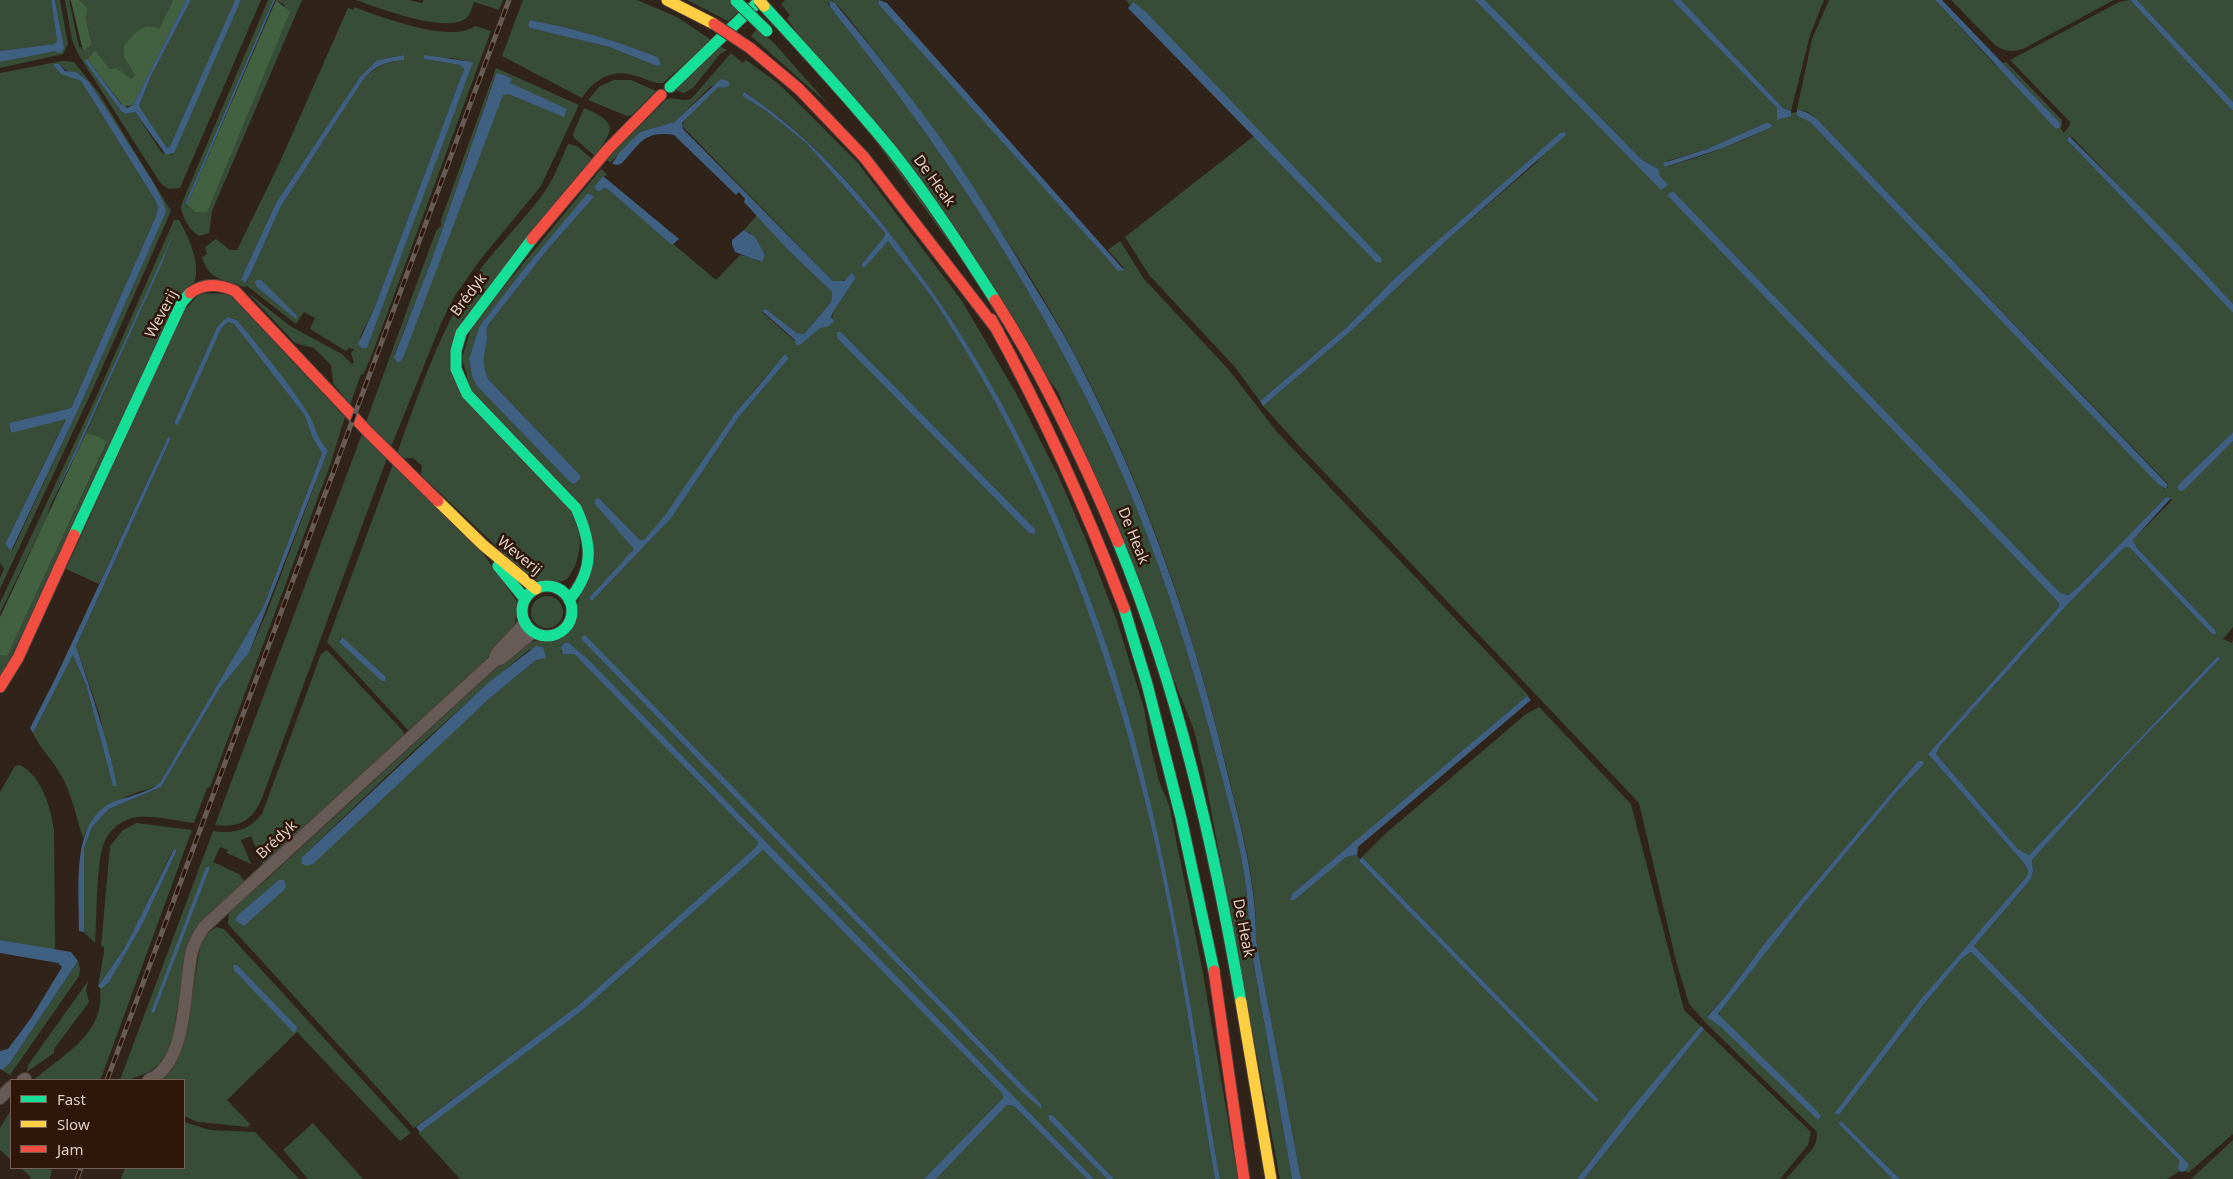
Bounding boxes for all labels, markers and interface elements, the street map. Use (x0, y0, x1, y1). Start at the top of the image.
street label: De Heak (909, 152, 959, 210)
street label: Brédyk (447, 270, 491, 320)
street label: Weverij (142, 287, 182, 341)
street label: De Heak (1114, 505, 1152, 567)
street label: Weverij (493, 533, 545, 579)
street label: Brédyk (253, 817, 301, 863)
street label: De Heak (1229, 897, 1257, 959)
legend (10, 1079, 185, 1169)
text: Fast (57, 1089, 86, 1109)
text: Slow (57, 1114, 90, 1134)
text: Jam (57, 1139, 84, 1159)

